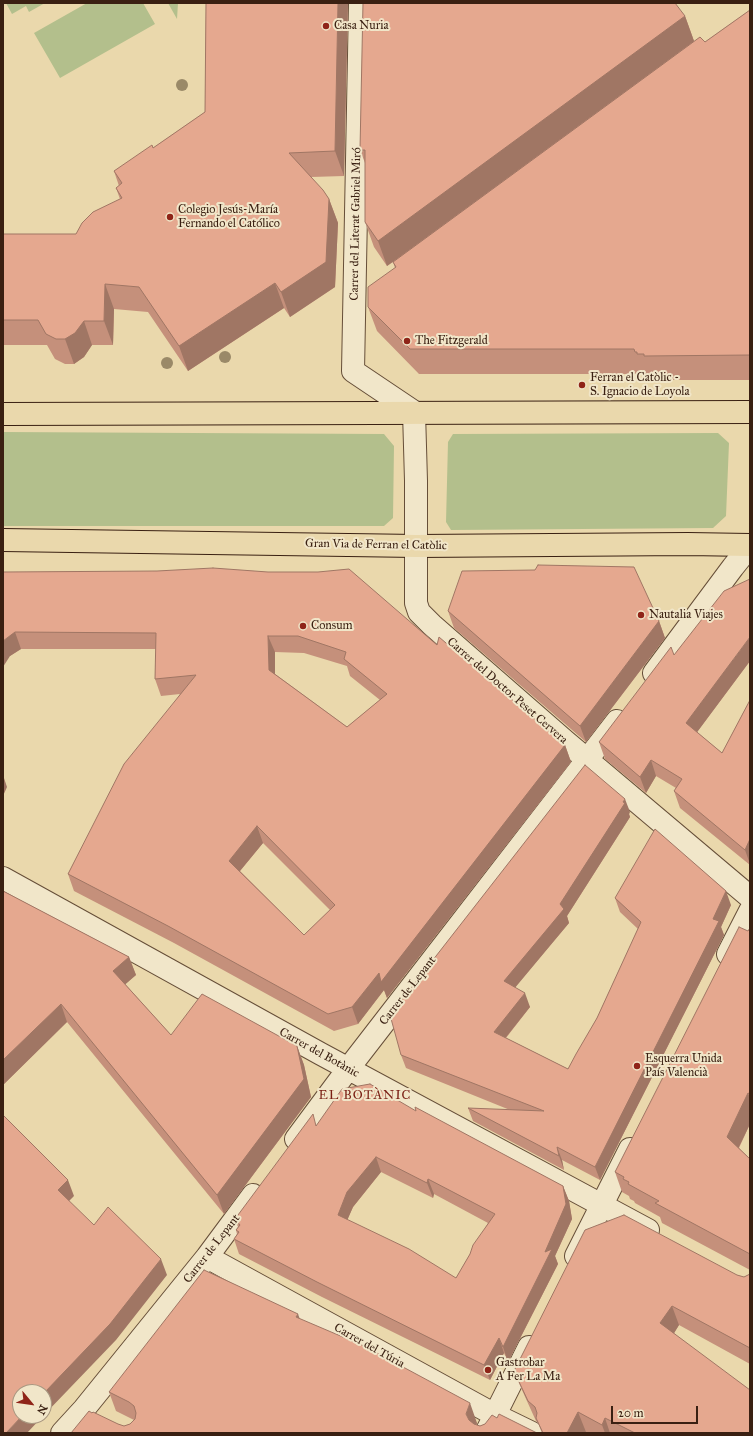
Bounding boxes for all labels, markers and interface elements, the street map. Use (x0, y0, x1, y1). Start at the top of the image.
place label: Casa Nuria (334, 19, 389, 33)
marker: Casa Nuria (321, 21, 331, 31)
street label: Carrer del Literat Gabriel Miró (347, 147, 365, 301)
place label: Colegio Jesús-María Fernando el Católico (178, 203, 280, 231)
marker: Colegio Jesús-María Fernando el Católico (165, 212, 175, 222)
place label: The Fitzgerald (415, 334, 488, 348)
marker: The Fitzgerald (402, 336, 412, 346)
place label: Ferran el Catòlic - S. Ignacio de Loyola (590, 371, 690, 399)
marker: Ferran el Catòlic - S. Ignacio de Loyola (577, 380, 587, 390)
street label: Gran Via de Ferran el Catòlic (305, 537, 447, 553)
place label: Nautalia Viajes (649, 608, 723, 622)
marker: Nautalia Viajes (636, 610, 646, 620)
place label: Consum (311, 619, 353, 633)
marker: Consum (298, 621, 308, 631)
street label: Carrer del Doctor Peset Cervera (444, 635, 570, 747)
street label: Carrer de Lepant (377, 954, 439, 1028)
street label: Carrer del Botànic (276, 1025, 362, 1081)
place label: Esquerra Unida País Valencià (645, 1052, 722, 1080)
marker: Esquerra Unida País Valencià (632, 1061, 642, 1071)
district label: EL BOTÀNIC (319, 1088, 411, 1104)
street label: Carrer de Lepant (181, 1212, 243, 1286)
street label: Carrer del Túria (331, 1321, 407, 1371)
place label: Gastrobar A Fer La Ma (496, 1356, 560, 1384)
marker: Gastrobar A Fer La Ma (483, 1365, 493, 1375)
north arrow (12, 1384, 52, 1424)
scale bar (613, 1398, 700, 1424)
text: N (34, 1402, 50, 1417)
text: 20 m (618, 1406, 644, 1420)

